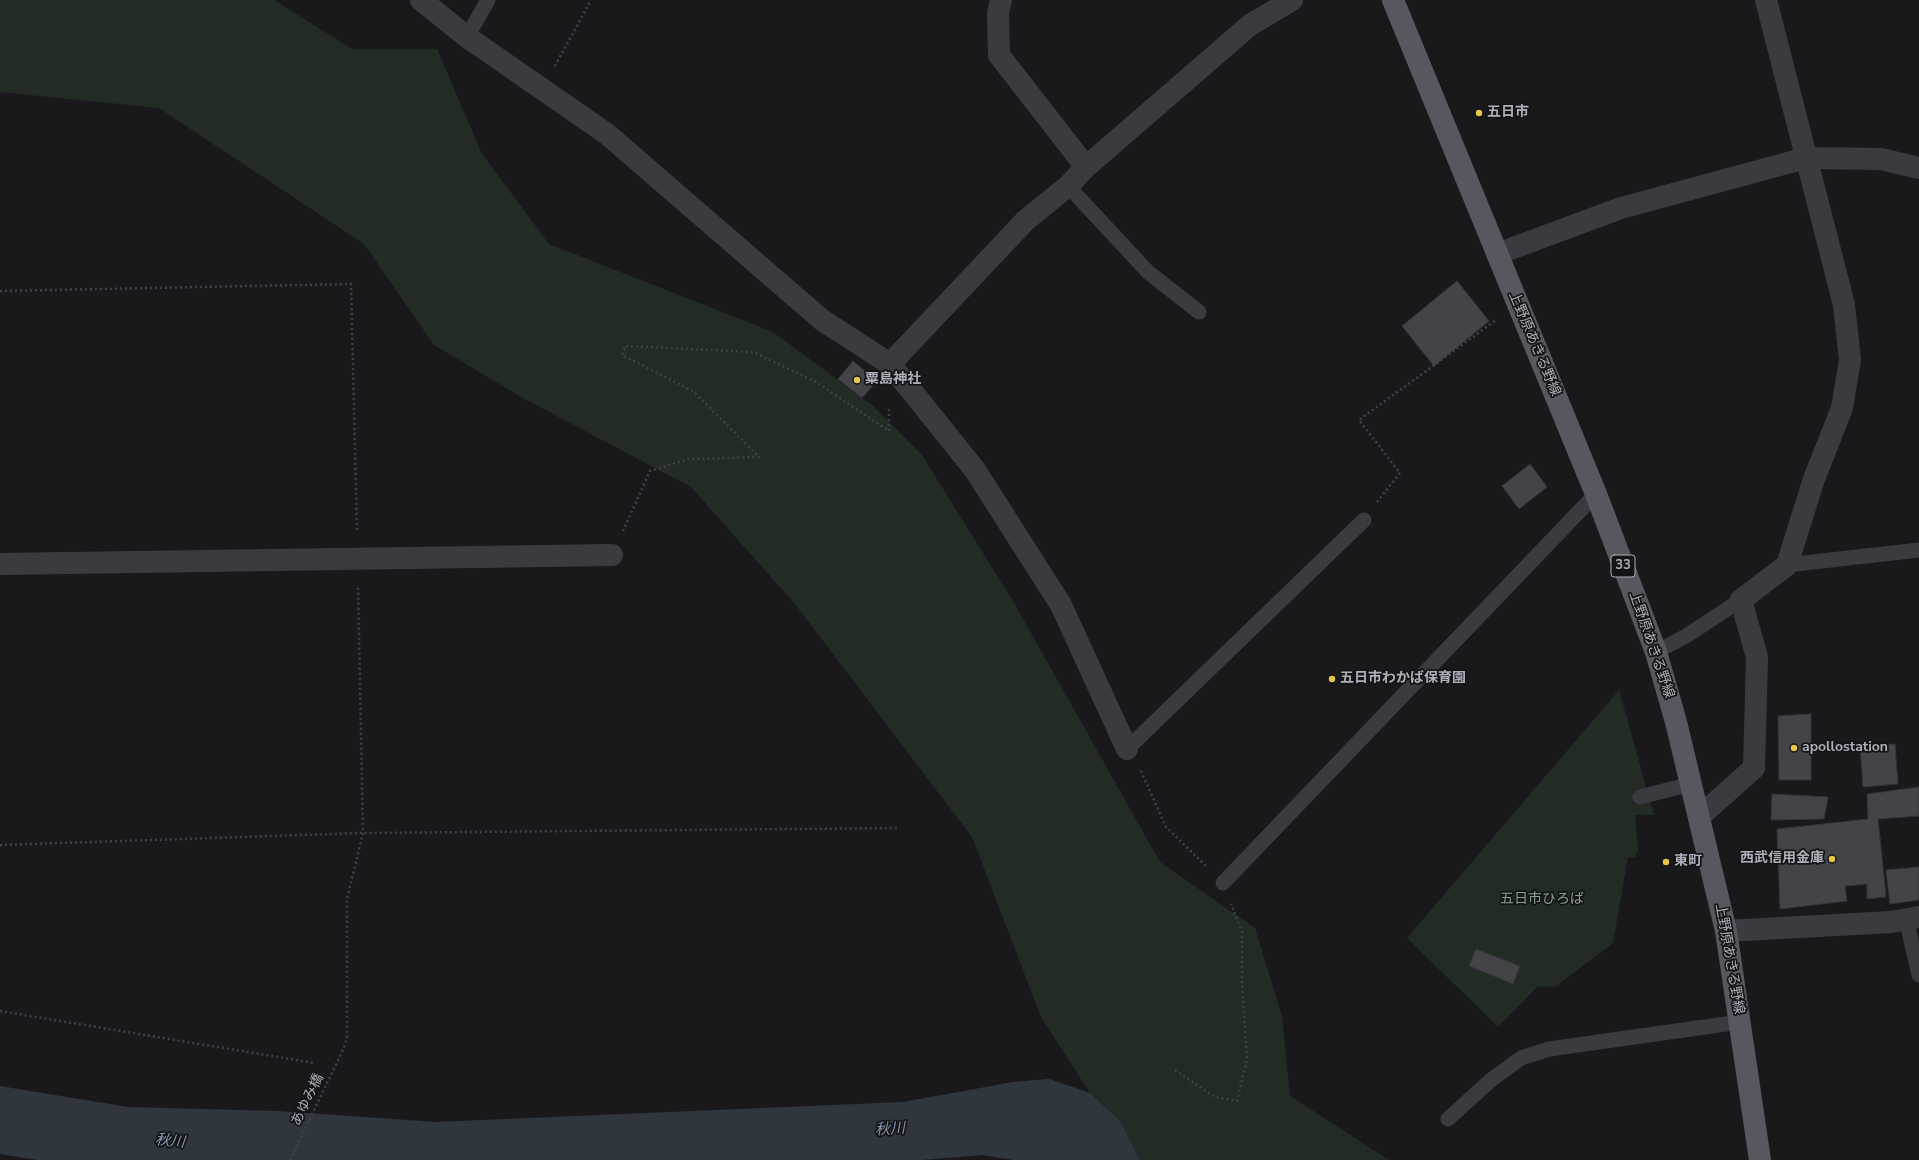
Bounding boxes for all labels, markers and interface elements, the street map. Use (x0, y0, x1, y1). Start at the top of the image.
place label: 五日市 (1487, 105, 1529, 121)
marker: 五日市 (1474, 108, 1484, 118)
street label: 上野原あきる野線 (1504, 289, 1564, 399)
place label: 粟島神社 (865, 372, 921, 388)
marker: 粟島神社 (852, 375, 862, 385)
road number: 33 (1611, 555, 1635, 577)
street label: 上野原あきる野線 (1625, 589, 1677, 701)
place label: 五日市わかば保育園 (1340, 671, 1466, 687)
marker: 五日市わかば保育園 (1327, 674, 1337, 684)
place label: apollostation (1802, 740, 1888, 756)
marker: apollostation (1789, 743, 1799, 753)
place label: 西武信用金庫 (1740, 851, 1824, 867)
place label: 東町 (1674, 854, 1702, 870)
marker: 西武信用金庫 (1827, 854, 1837, 864)
marker: 東町 (1661, 857, 1671, 867)
park label: 五日市ひろば (1500, 892, 1584, 908)
street label: 上野原あきる野線 (1711, 902, 1747, 1016)
street label: あゆみ橋 (288, 1071, 328, 1129)
water label: 秋川 (875, 1120, 905, 1140)
water label: 秋川 (154, 1131, 186, 1153)

